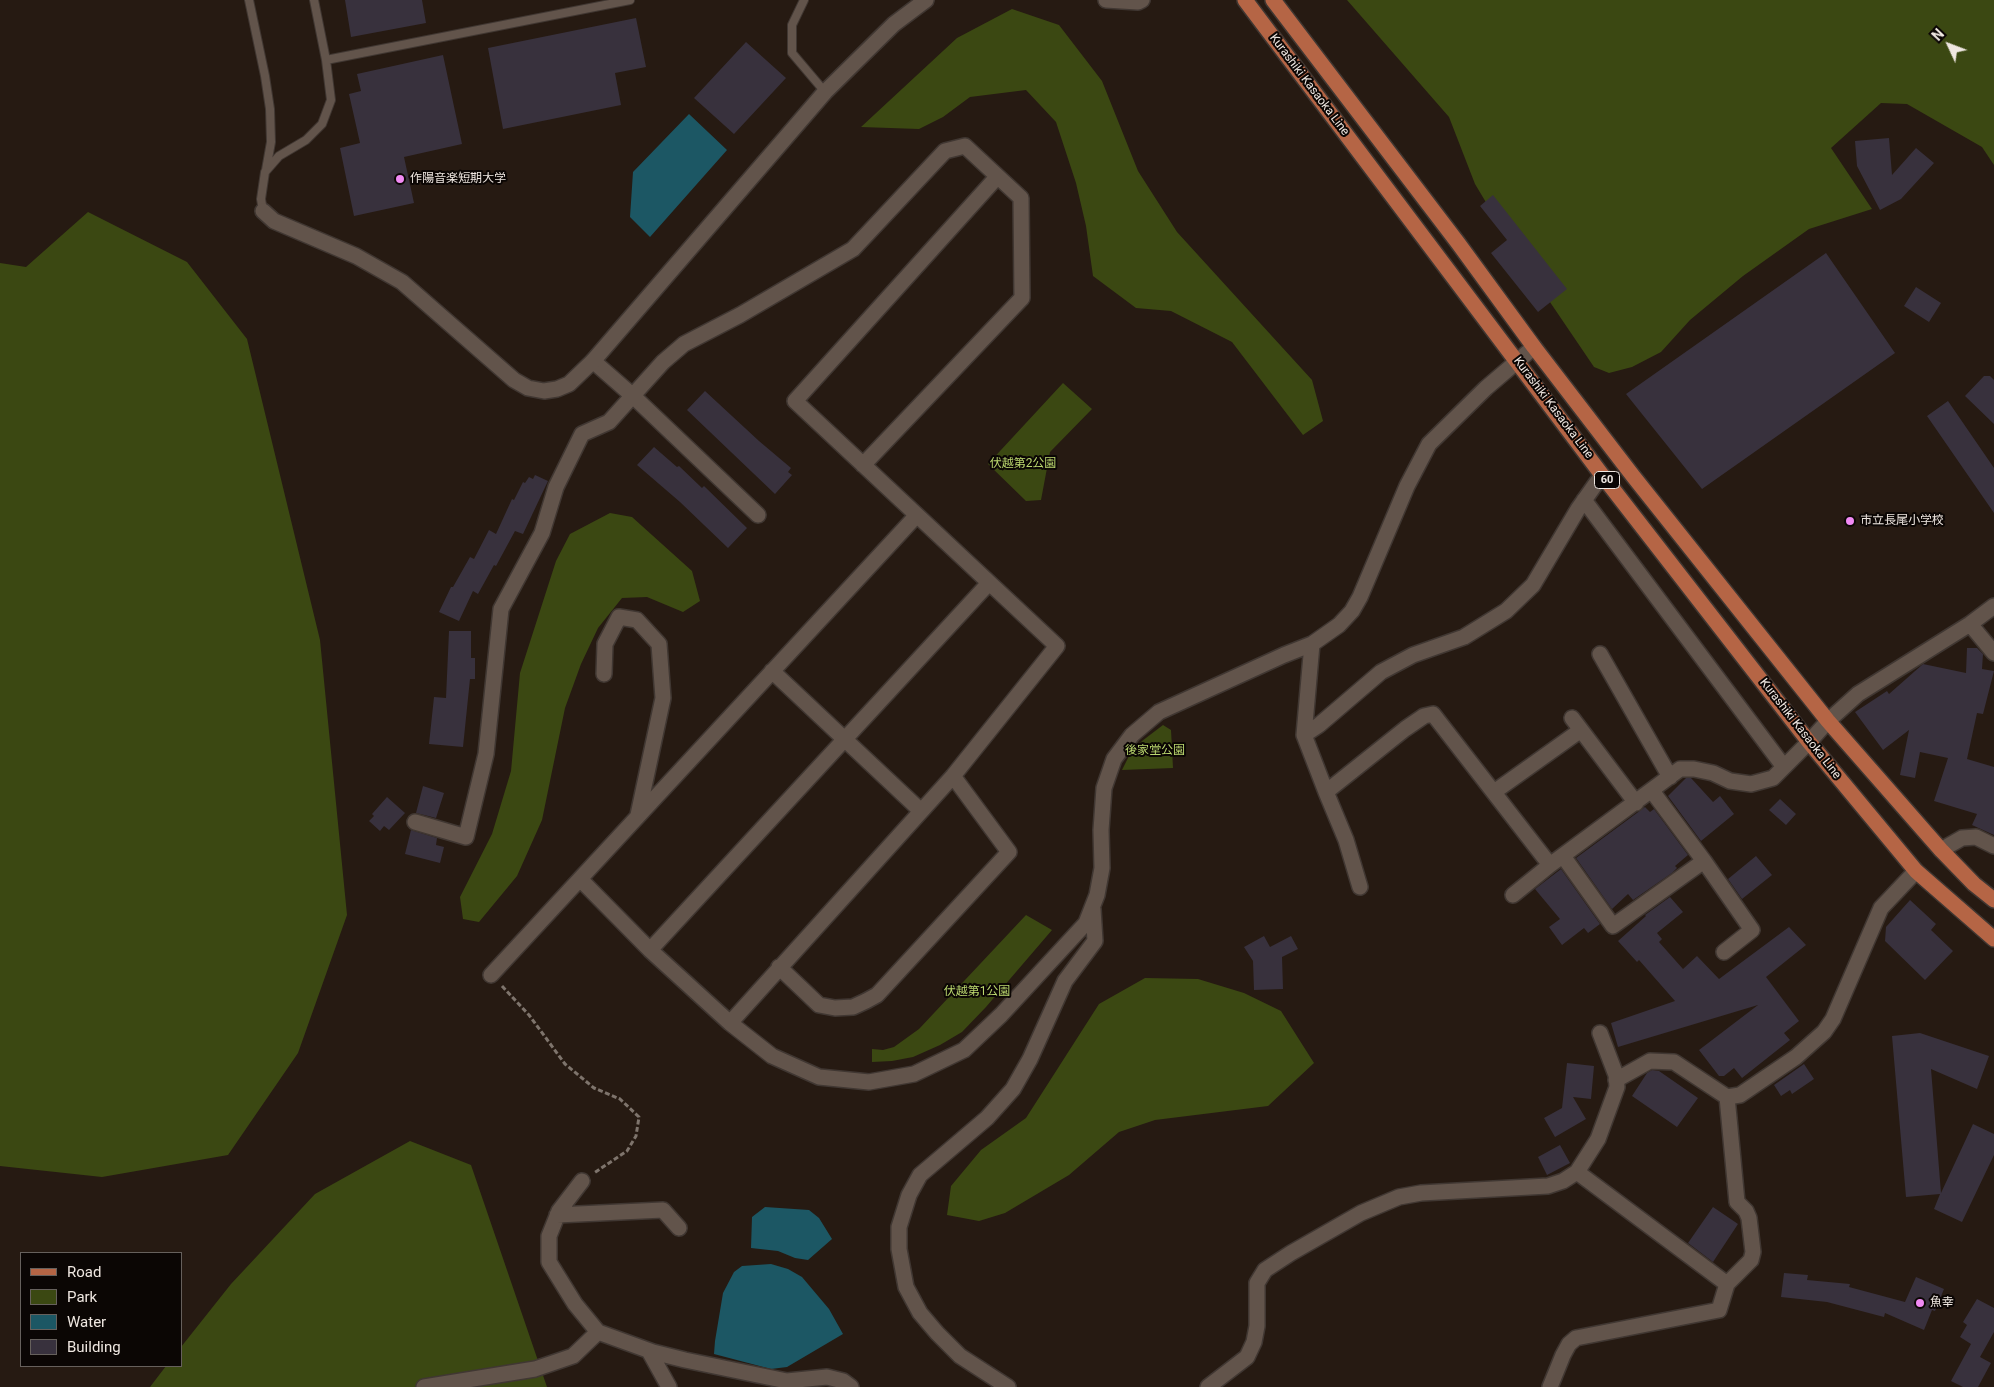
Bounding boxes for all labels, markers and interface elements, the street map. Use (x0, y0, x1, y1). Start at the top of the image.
north arrow (1924, 20, 1974, 70)
text: N (1929, 26, 1947, 44)
street label: Kurashiki Kasaoka Line (1266, 31, 1352, 139)
place label: 作陽音楽短期大学 (410, 172, 506, 186)
marker: 作陽音楽短期大学 (394, 173, 406, 185)
street label: Kurashiki Kasaoka Line (1510, 354, 1596, 462)
park label: 伏越第2公園 (990, 457, 1056, 471)
road number: 60 (1594, 472, 1620, 488)
place label: 市立長尾小学校 (1860, 514, 1944, 528)
marker: 市立長尾小学校 (1844, 515, 1856, 527)
street label: Kurashiki Kasaoka Line (1756, 676, 1844, 782)
park label: 後家堂公園 (1125, 744, 1185, 758)
park label: 伏越第1公園 (944, 985, 1010, 999)
legend (20, 1252, 182, 1367)
text: Road (67, 1263, 101, 1281)
text: Park (67, 1288, 97, 1306)
place label: 魚幸 (1930, 1296, 1954, 1310)
marker: 魚幸 (1914, 1297, 1926, 1309)
text: Water (67, 1313, 106, 1331)
text: Building (67, 1338, 121, 1356)

